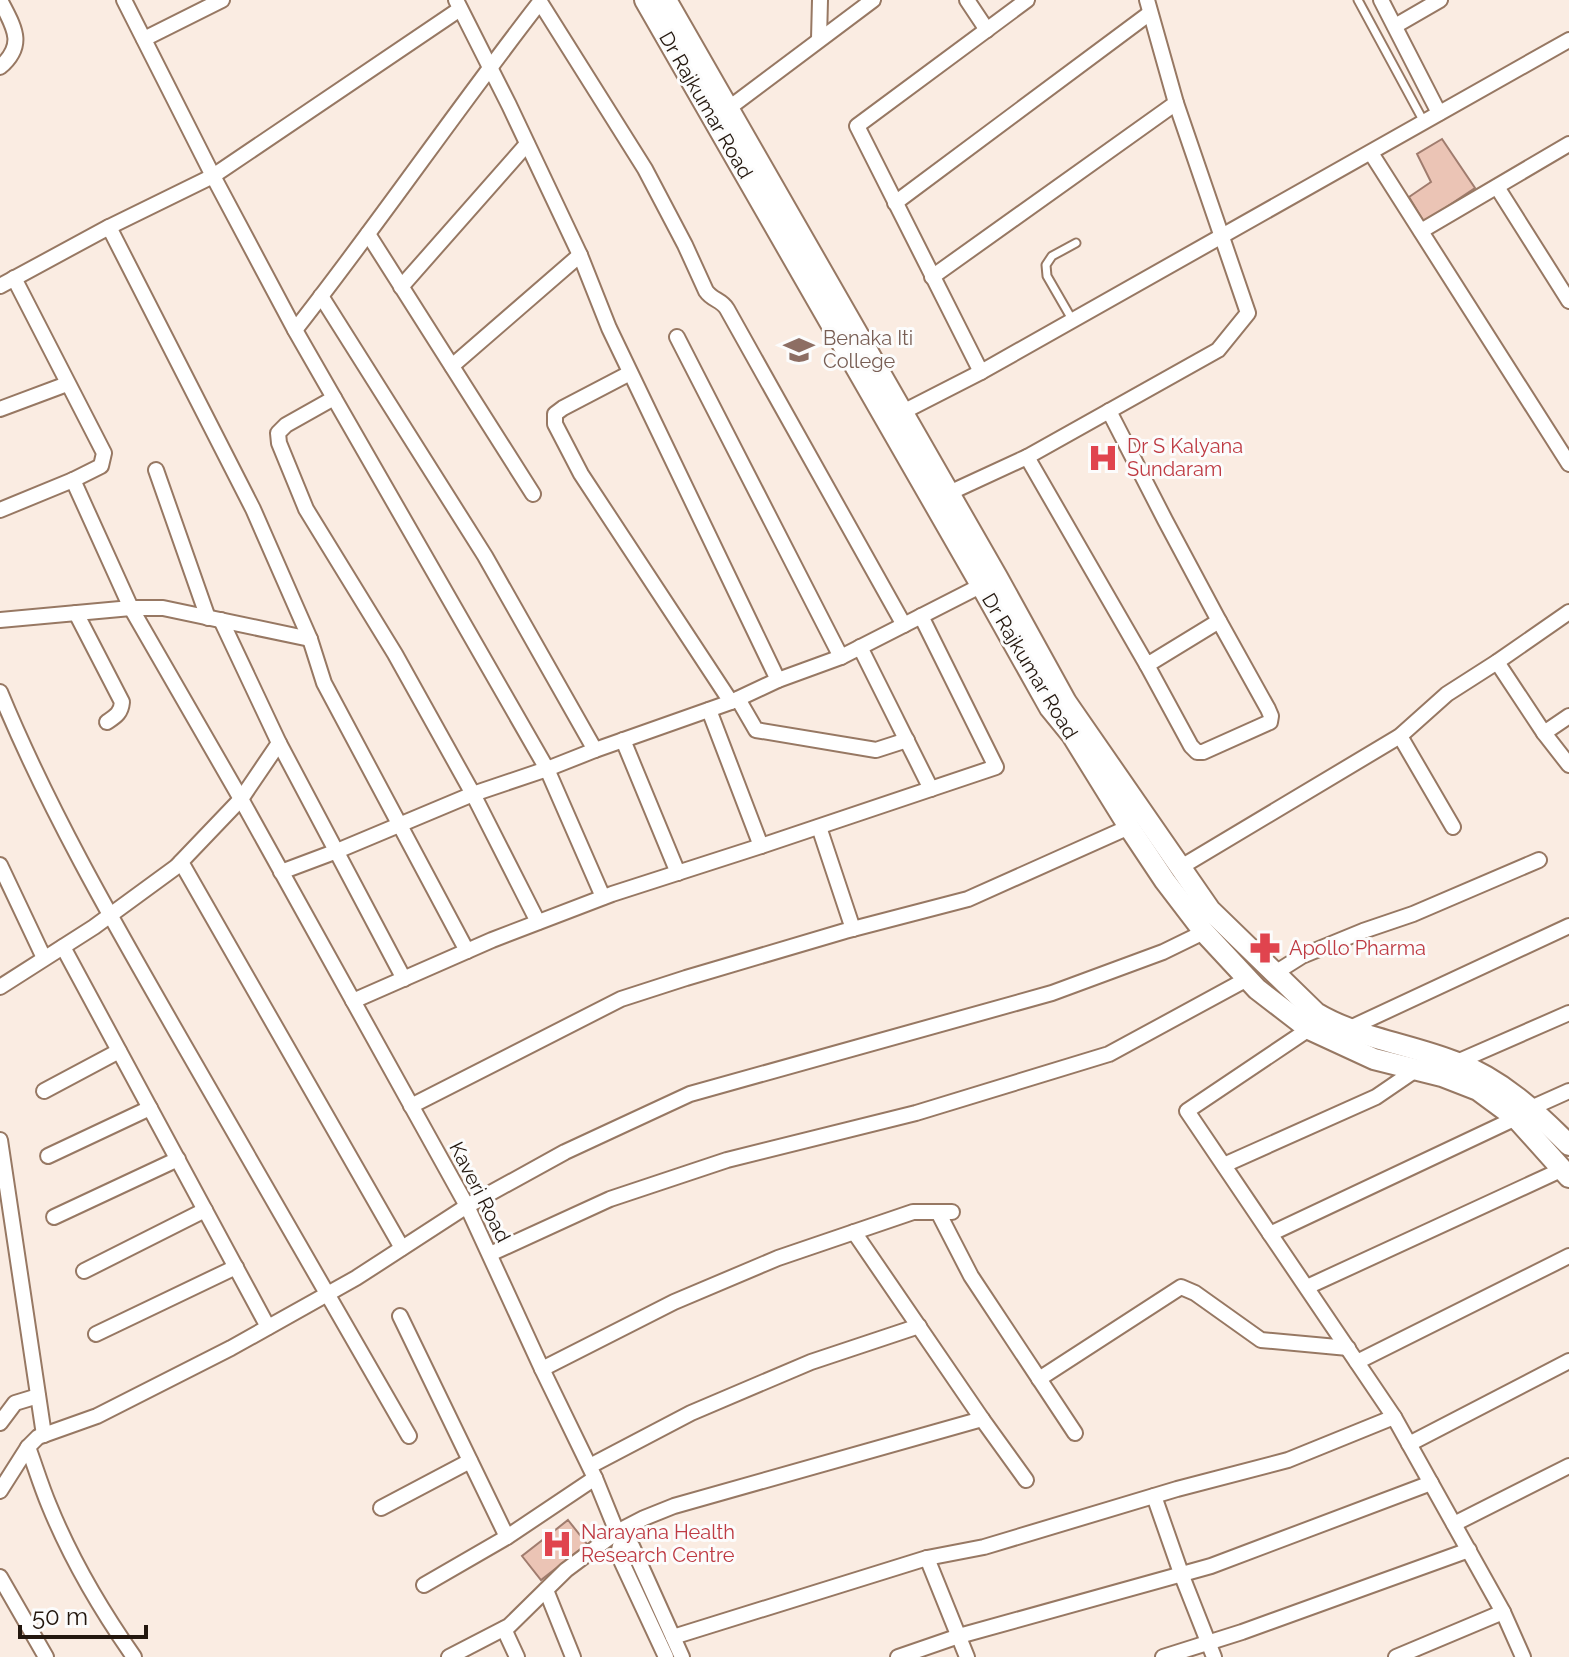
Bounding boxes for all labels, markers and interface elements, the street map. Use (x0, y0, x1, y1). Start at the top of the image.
street label: Dr Rajkumar Road (654, 27, 758, 183)
place label: Benaka Iti College (823, 326, 913, 373)
school or university icon: Benaka Iti College (782, 333, 816, 367)
place label: Dr S Kalyana Sundaram (1127, 434, 1243, 481)
hospital icon: Dr S Kalyana Sundaram (1086, 441, 1120, 475)
street label: Dr Rajkumar Road (977, 589, 1083, 743)
pharmacy icon: Apollo Pharma (1248, 931, 1282, 965)
place label: Apollo Pharma (1289, 936, 1426, 960)
street label: Kaveri Road (444, 1138, 516, 1246)
place label: Narayana Health Research Centre (581, 1520, 735, 1567)
hospital icon: Narayana Health Research Centre (540, 1527, 574, 1561)
scale bar (20, 1589, 146, 1639)
text: 50 m (32, 1602, 88, 1631)

